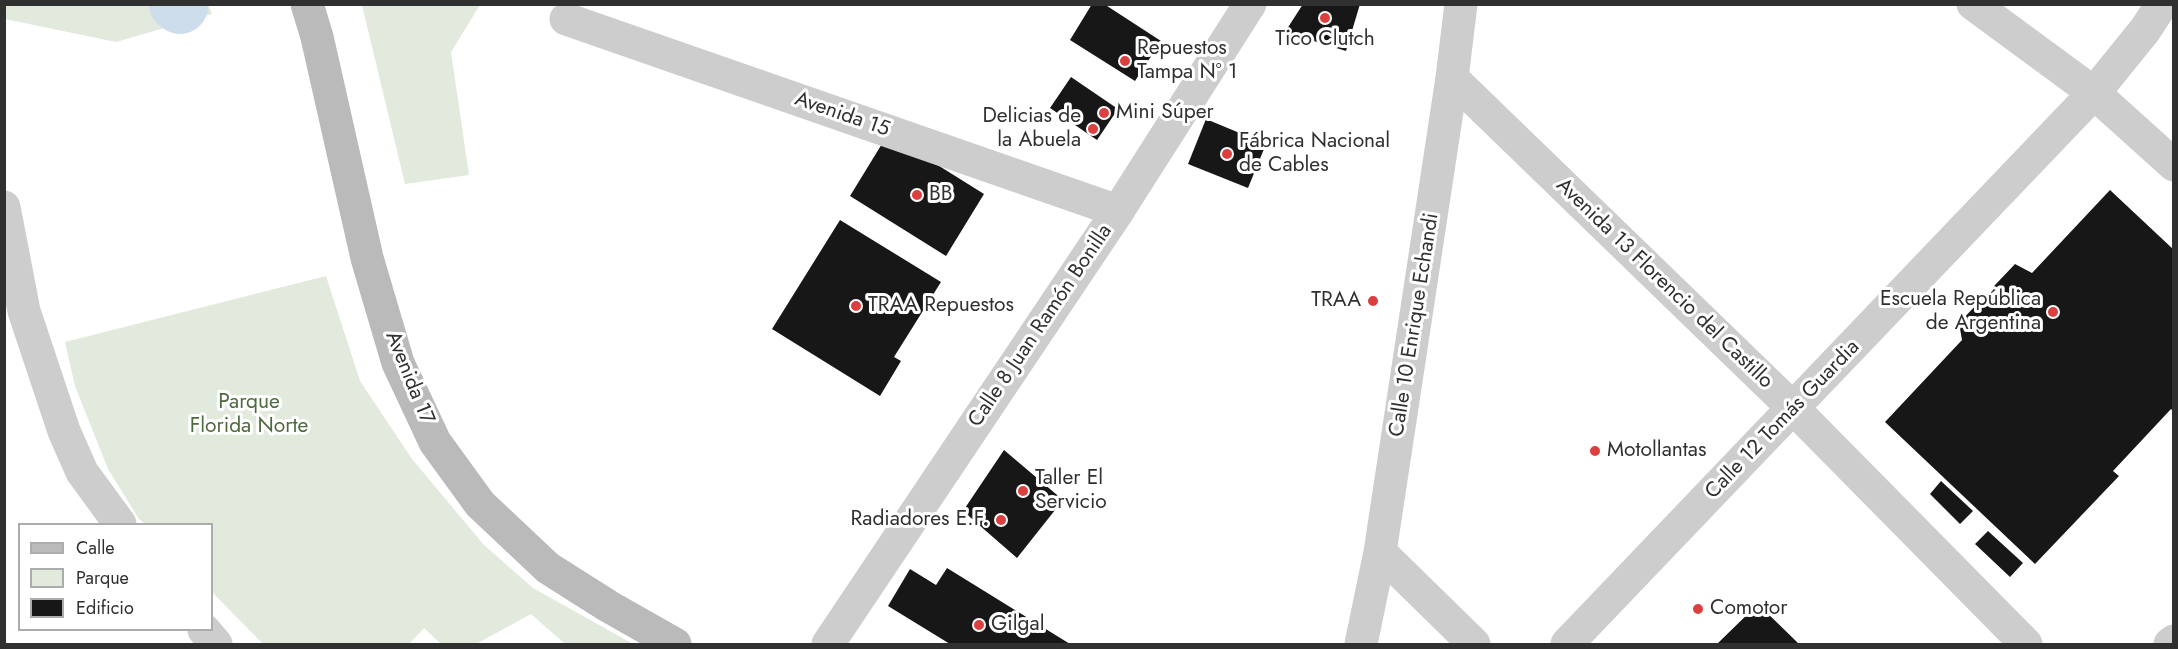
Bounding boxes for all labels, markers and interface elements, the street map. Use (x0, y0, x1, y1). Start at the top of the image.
marker: Tico Clutch (1318, 11, 1332, 25)
place label: Tico Clutch (1275, 27, 1375, 53)
place label: Repuestos Tampa Nº 1 (1137, 36, 1237, 86)
marker: Repuestos Tampa Nº 1 (1118, 54, 1132, 68)
street label: Avenida 15 (791, 87, 893, 143)
place label: Mini Súper (1116, 100, 1214, 126)
place label: Delicias de la Abuela (982, 104, 1081, 154)
marker: Mini Súper (1097, 106, 1111, 120)
marker: Delicias de la Abuela (1086, 122, 1100, 136)
place label: Fábrica Nacional de Cables (1239, 129, 1390, 179)
marker: Fábrica Nacional de Cables (1220, 147, 1234, 161)
street label: Avenida 13 Florencio del Castillo (1550, 174, 1778, 394)
place label: BB (929, 182, 952, 208)
marker: BB (910, 188, 924, 202)
street label: Calle 10 Enrique Echandi (1385, 211, 1445, 439)
street label: Calle 8 Juan Ramón Bonilla (964, 220, 1118, 432)
place label: Escuela República de Argentina (1880, 287, 2041, 337)
place label: TRAA (1311, 288, 1361, 314)
place label: TRAA Repuestos (868, 293, 1014, 319)
marker: TRAA (1366, 294, 1380, 308)
marker: TRAA Repuestos (849, 299, 863, 313)
marker: Escuela República de Argentina (2046, 305, 2060, 319)
street label: Avenida 17 (379, 328, 439, 428)
street label: Calle 12 Tomás Guardia (1700, 335, 1866, 505)
park label: Parque Florida Norte (190, 390, 308, 440)
place label: Motollantas (1607, 438, 1706, 464)
marker: Motollantas (1588, 444, 1602, 458)
place label: Taller El Servicio (1035, 466, 1107, 516)
marker: Taller El Servicio (1016, 484, 1030, 498)
place label: Radiadores E.F. (851, 507, 989, 533)
marker: Radiadores E.F. (994, 513, 1008, 527)
legend (18, 523, 213, 631)
text: Calle (76, 535, 115, 561)
text: Parque (76, 565, 129, 591)
text: Edificio (76, 595, 134, 621)
place label: Comotor (1710, 596, 1787, 622)
marker: Comotor (1691, 602, 1705, 616)
place label: Gilgal (991, 612, 1044, 638)
marker: Gilgal (972, 618, 986, 632)

